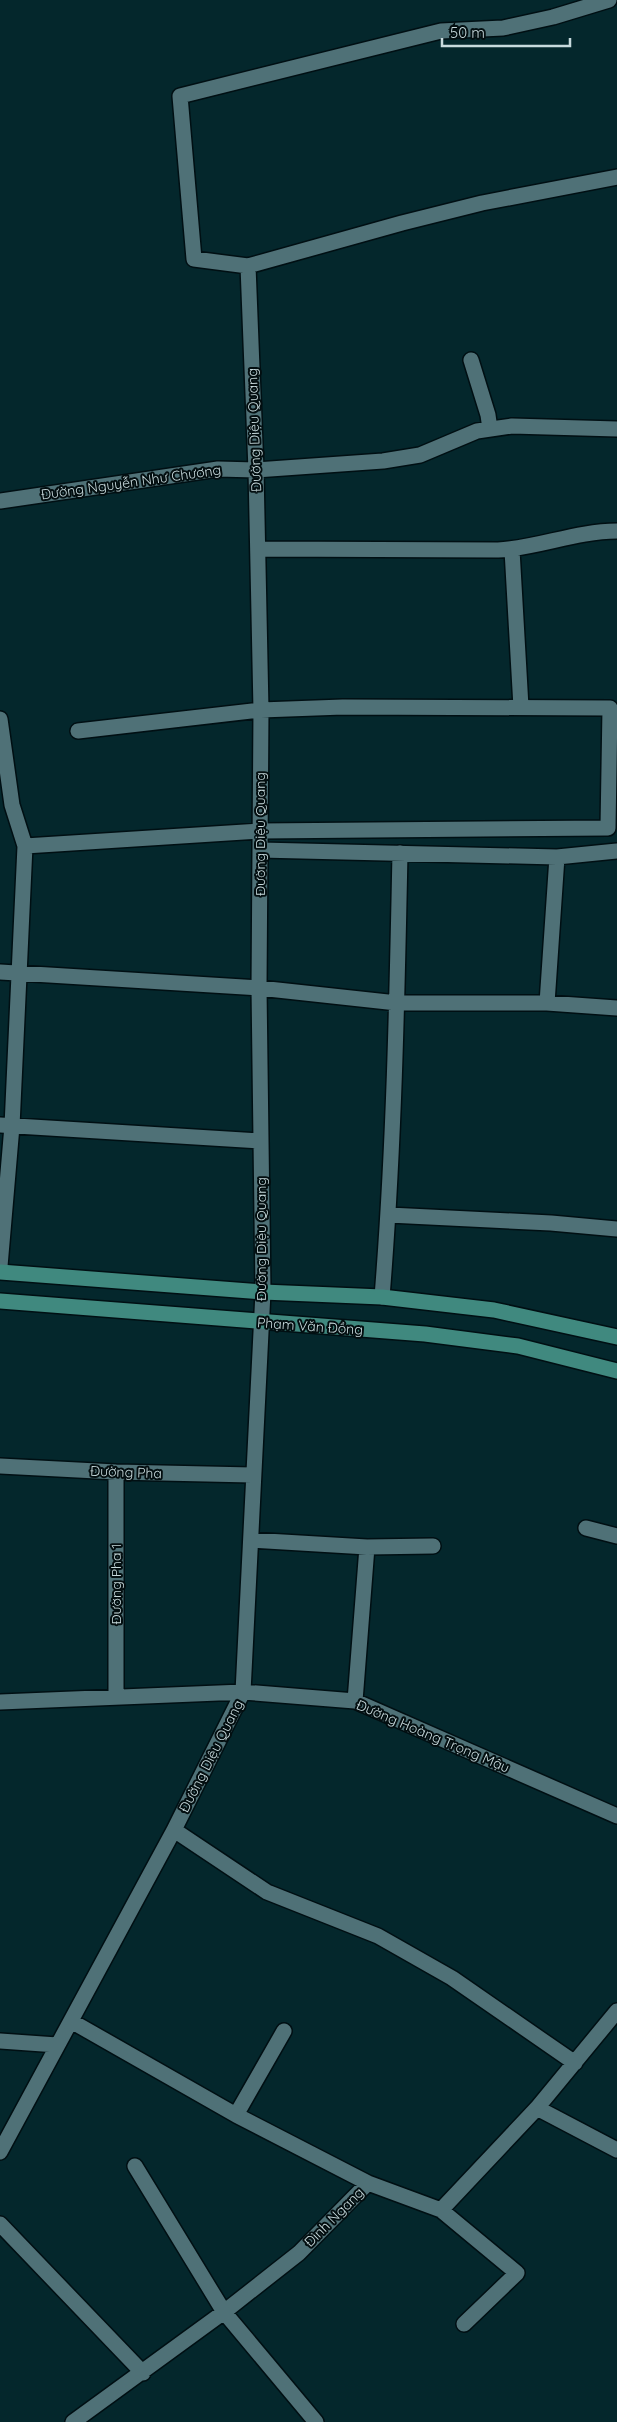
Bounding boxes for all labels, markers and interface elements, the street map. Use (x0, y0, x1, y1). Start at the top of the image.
scale bar (442, 15, 570, 47)
text: 50 m (450, 23, 485, 42)
street label: Đường Diệu Quang (243, 368, 265, 492)
street label: Đường Nguyễn Như Chương (40, 460, 222, 504)
street label: Đường Diệu Quang (251, 772, 269, 896)
street label: Đường Diệu Quang (252, 1177, 270, 1301)
street label: Phạm Văn Đồng (256, 1313, 364, 1339)
street label: Đường Pha (90, 1462, 162, 1482)
street label: Đường Pha 1 (107, 1544, 125, 1624)
street label: Đường Hoàng Trọng Mậu (354, 1696, 512, 1776)
street label: Đường Diệu Quang (175, 1697, 247, 1815)
street label: Đình Ngang (300, 2183, 368, 2251)

